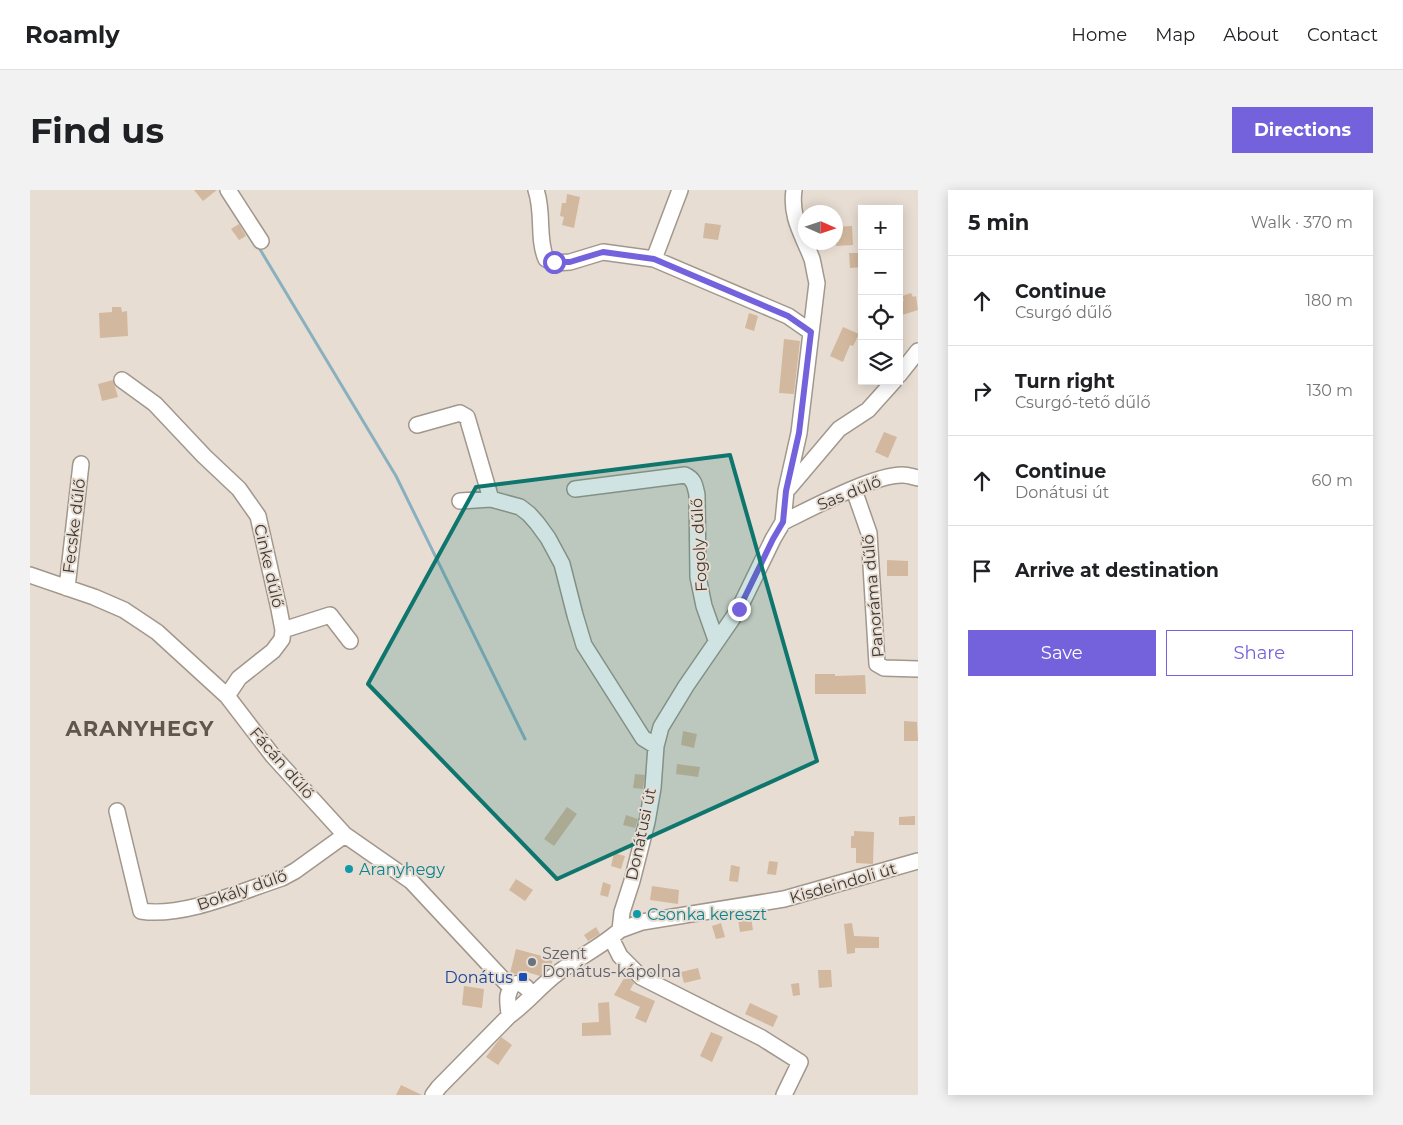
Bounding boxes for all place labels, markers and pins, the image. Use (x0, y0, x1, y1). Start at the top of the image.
place label: Aranyhegy (359, 860, 445, 879)
marker: Aranyhegy (343, 863, 355, 875)
place label: Csonka kereszt (647, 905, 767, 924)
marker: Csonka kereszt (631, 908, 643, 920)
place label: Szent Donátus-kápolna (542, 944, 681, 981)
marker: Szent Donátus-kápolna (526, 956, 538, 968)
place label: Donátus (444, 968, 513, 987)
marker: Donátus (517, 971, 529, 983)

